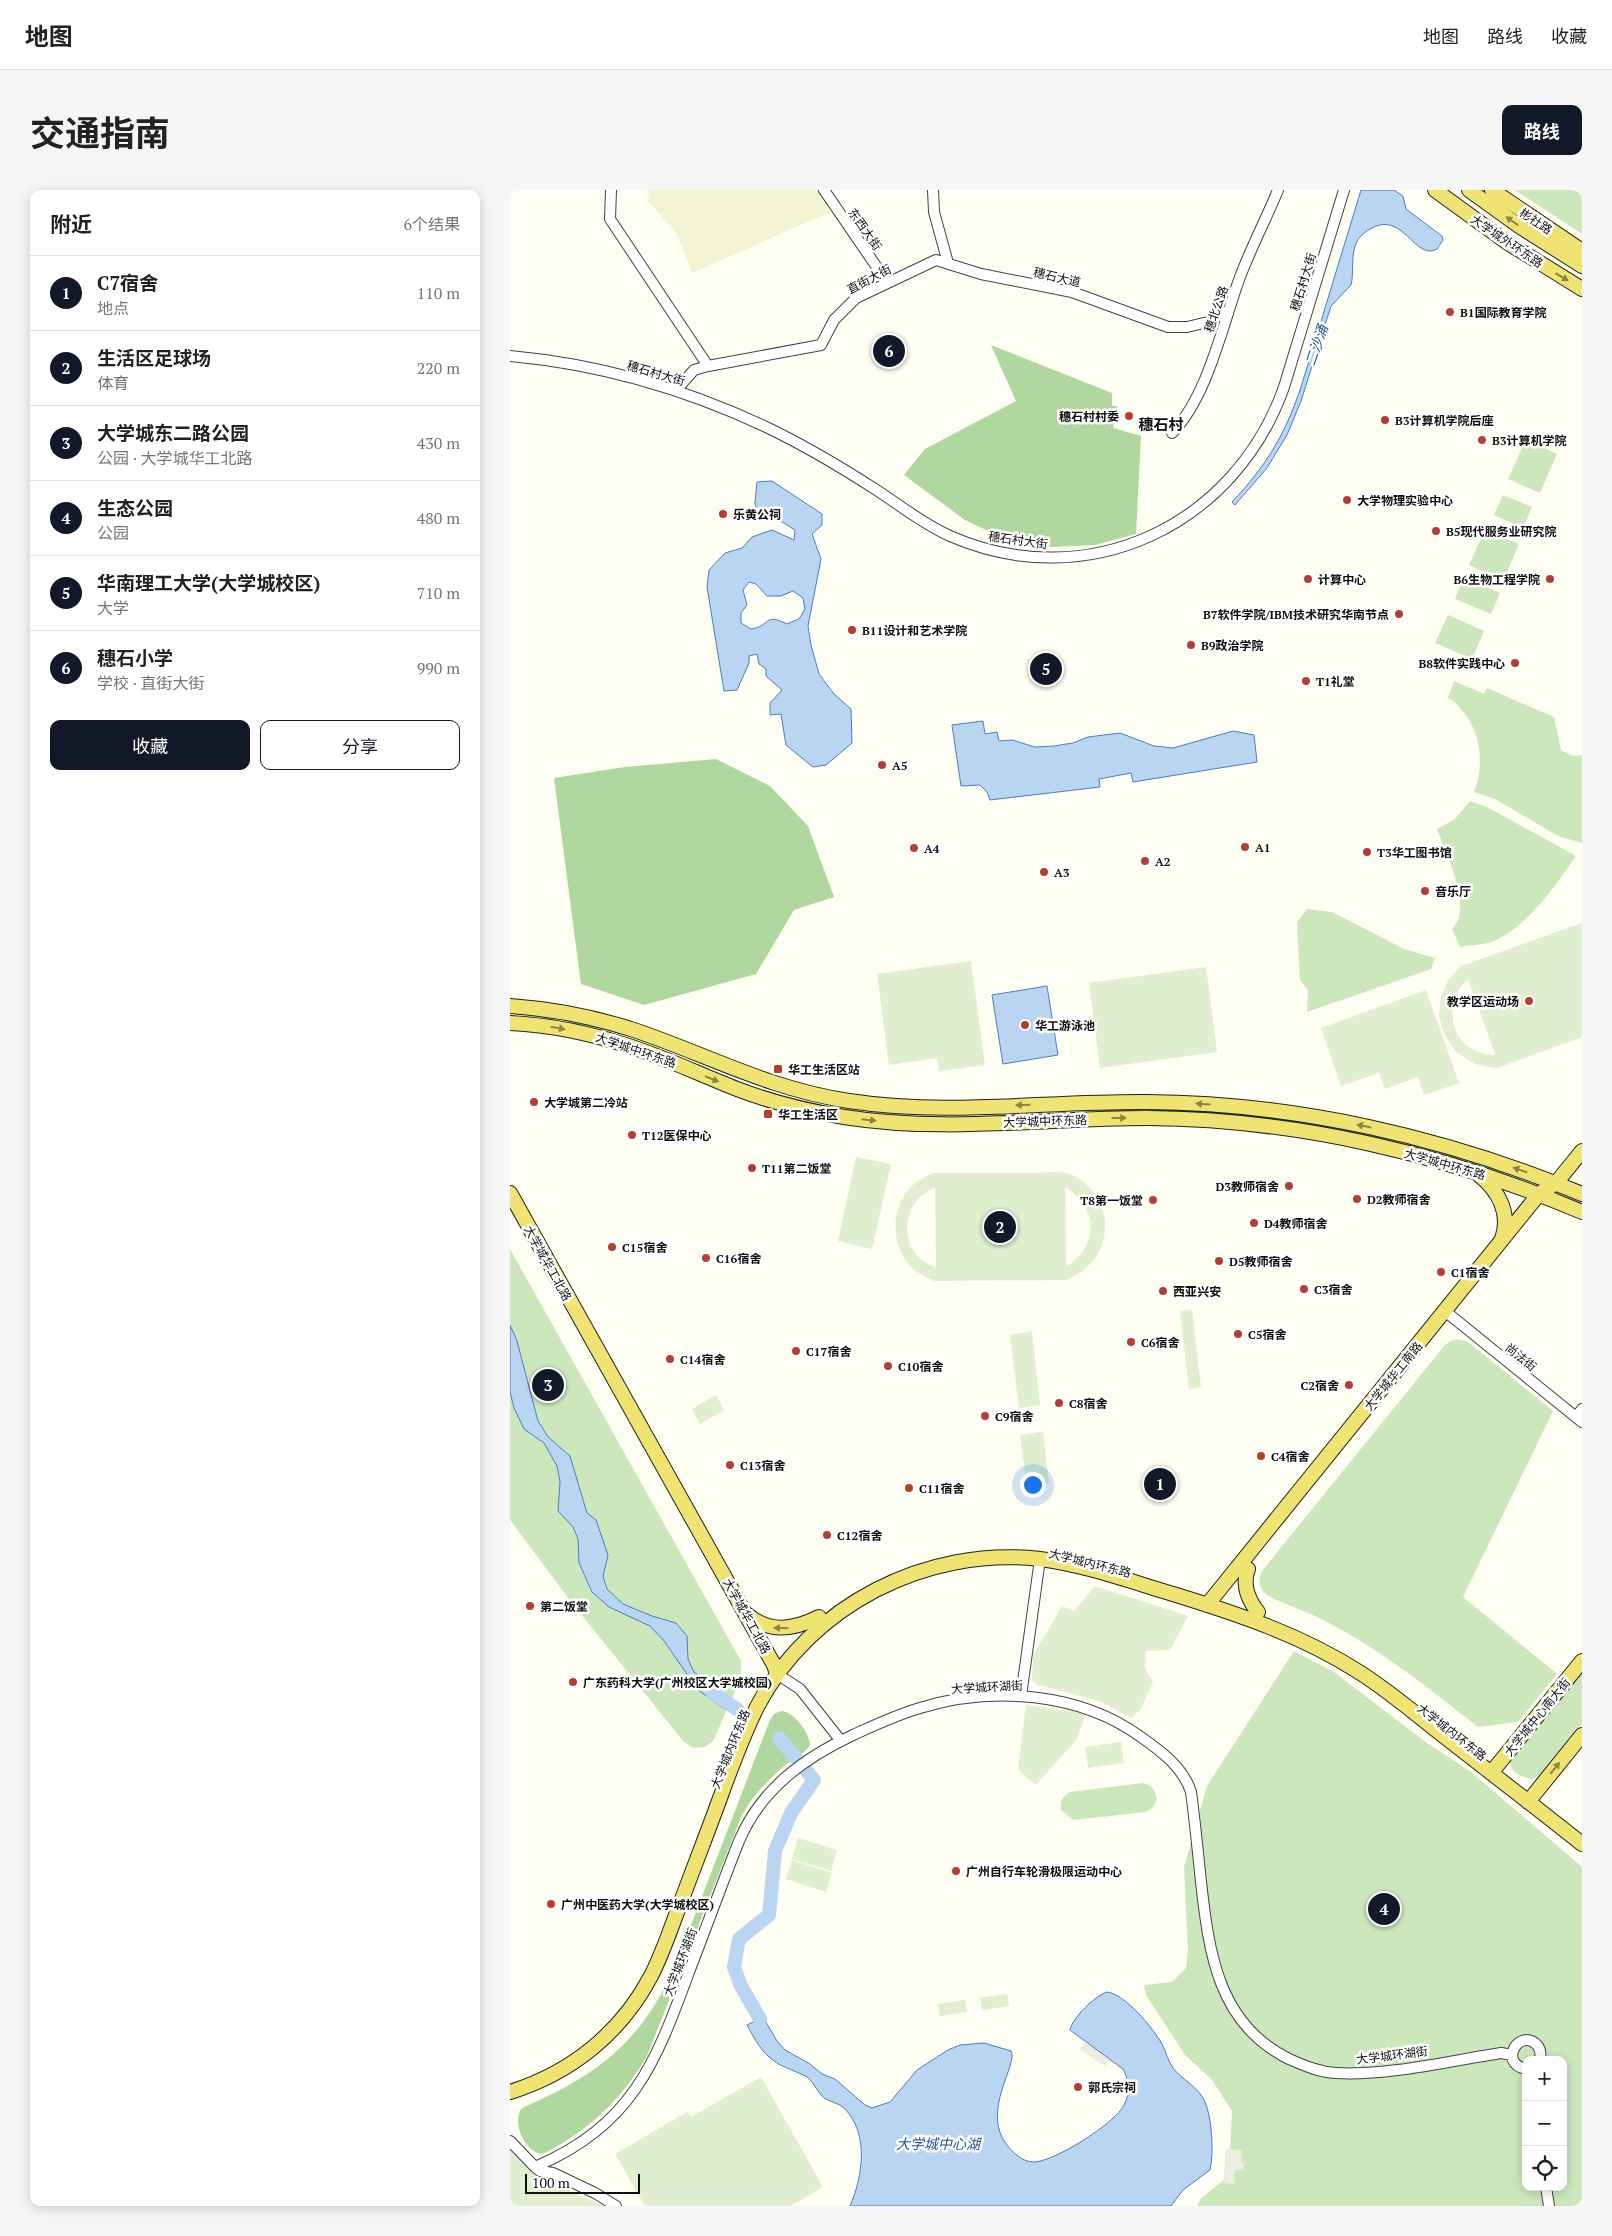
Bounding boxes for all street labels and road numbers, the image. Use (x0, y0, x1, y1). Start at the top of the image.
street label: 东西大街 (845, 205, 885, 253)
street label: 彬社路 (1517, 205, 1555, 237)
street label: 大学城外环东路 (1468, 211, 1546, 271)
street label: 穗石村大街 (1287, 251, 1319, 313)
street label: 直街大街 (844, 261, 894, 297)
street label: 穗石大道 (1032, 264, 1082, 290)
street label: 穗北公路 (1201, 284, 1231, 334)
street label: 穗石村大街 (625, 358, 687, 388)
street label: 穗石村大街 (987, 528, 1049, 552)
street label: 大学城中环东路 (594, 1029, 678, 1071)
street label: 大学城中环东路 (1003, 1112, 1087, 1130)
street label: 大学城中环东路 (1403, 1145, 1487, 1183)
street label: 大学城华工北路 (521, 1223, 575, 1303)
street label: 大学城华工南路 (1361, 1339, 1425, 1413)
street label: 尚法街 (1502, 1340, 1540, 1374)
street label: 大学城内环东路 (1047, 1546, 1133, 1580)
street label: 大学城华工北路 (720, 1576, 774, 1656)
street label: 大学城中心南大街 (1501, 1675, 1573, 1759)
street label: 大学城环湖街 (951, 1678, 1023, 1696)
street label: 大学城内环东路 (1414, 1700, 1490, 1764)
street label: 大学城内环东路 (707, 1707, 753, 1791)
street label: 大学城环湖街 (660, 1926, 700, 1998)
street label: 大学城环湖街 (1355, 2043, 1429, 2067)

